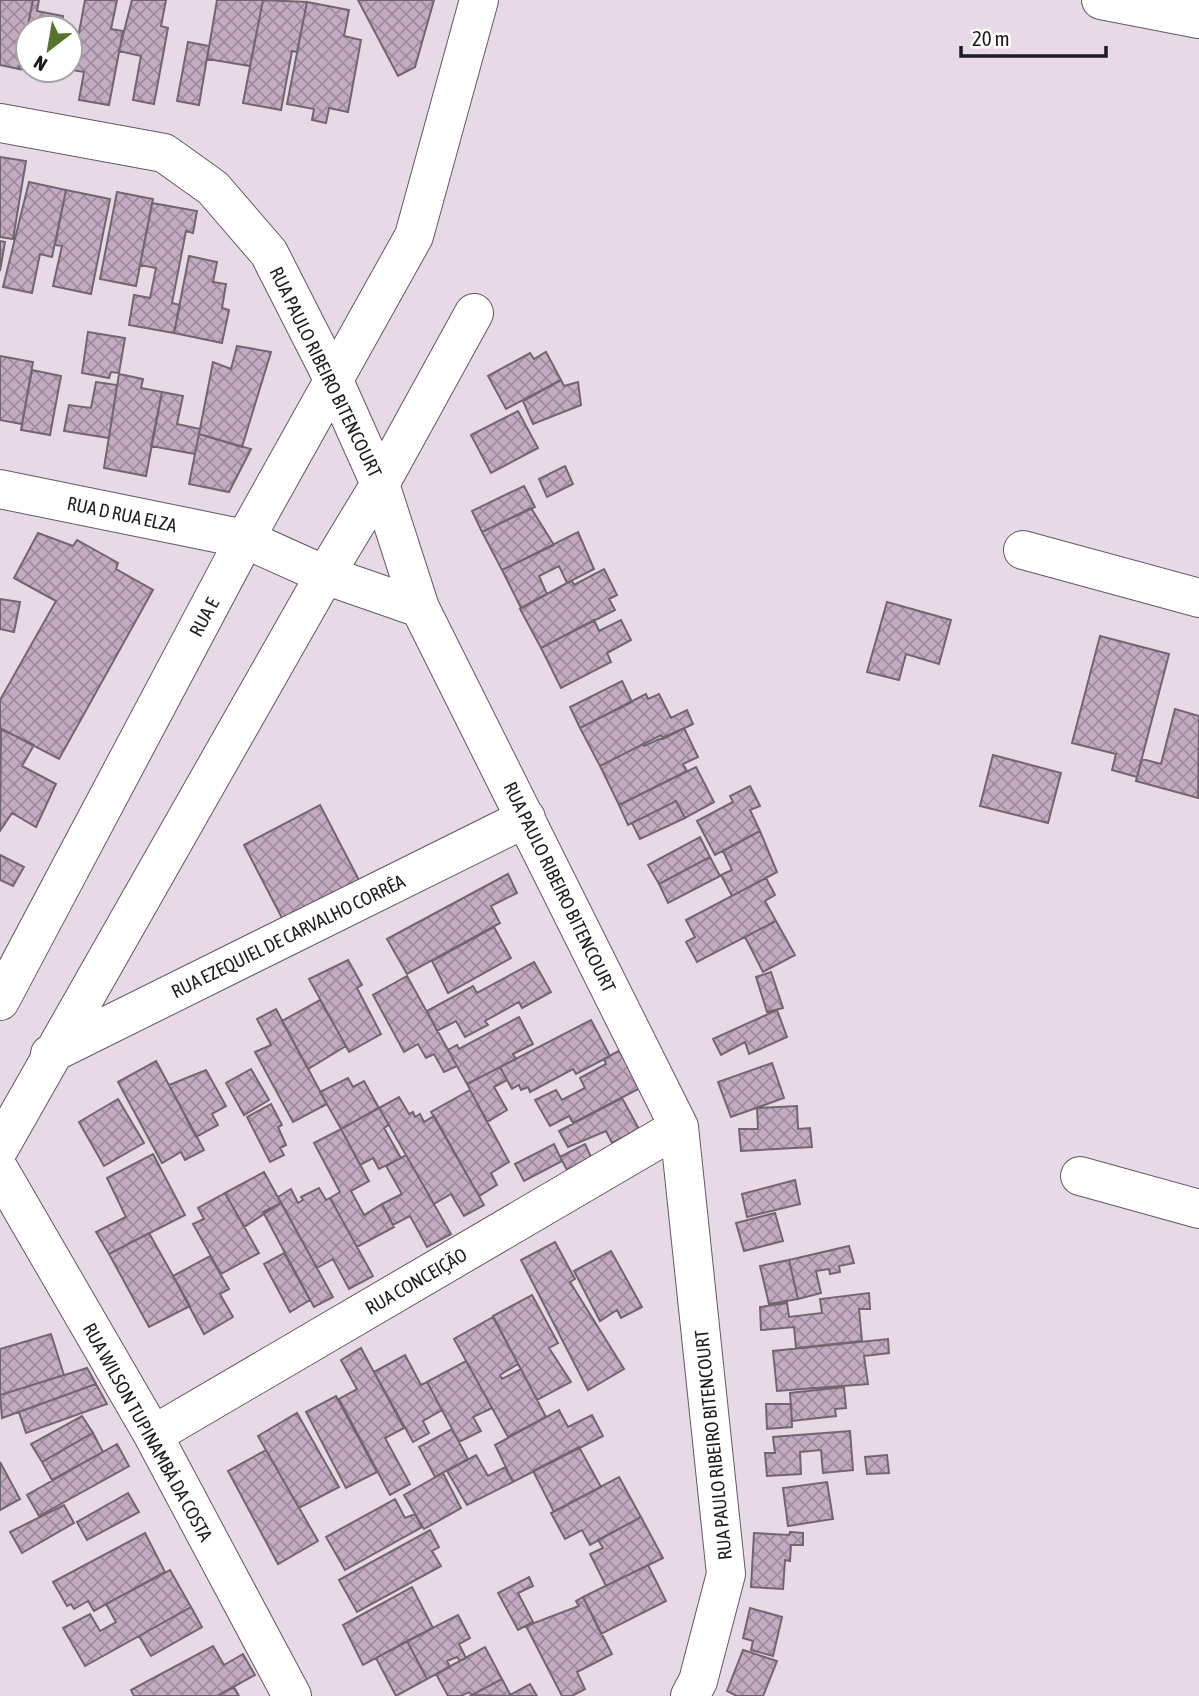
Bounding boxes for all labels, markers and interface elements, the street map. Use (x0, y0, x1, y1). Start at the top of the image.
north arrow (14, 14, 84, 84)
scale bar (961, 14, 1106, 58)
text: 20 m (972, 26, 1010, 50)
text: N (30, 51, 51, 76)
street label: RUA PAULO RIBEIRO BITENCOURT (265, 263, 387, 481)
street label: RUA D RUA ELZA (65, 492, 180, 537)
street label: RUA E (185, 594, 223, 640)
street label: RUA PAULO RIBEIRO BITENCOURT (499, 778, 621, 996)
street label: RUA EZEQUIEL DE CARVALHO CORRÊA (168, 869, 409, 1002)
street label: RUA CONCEIÇÃO (361, 1243, 471, 1319)
street label: RUA WILSON TUPINAMBÁ DA COSTA (79, 1319, 218, 1546)
street label: RUA PAULO RIBEIRO BITENCOURT (690, 1328, 736, 1561)

